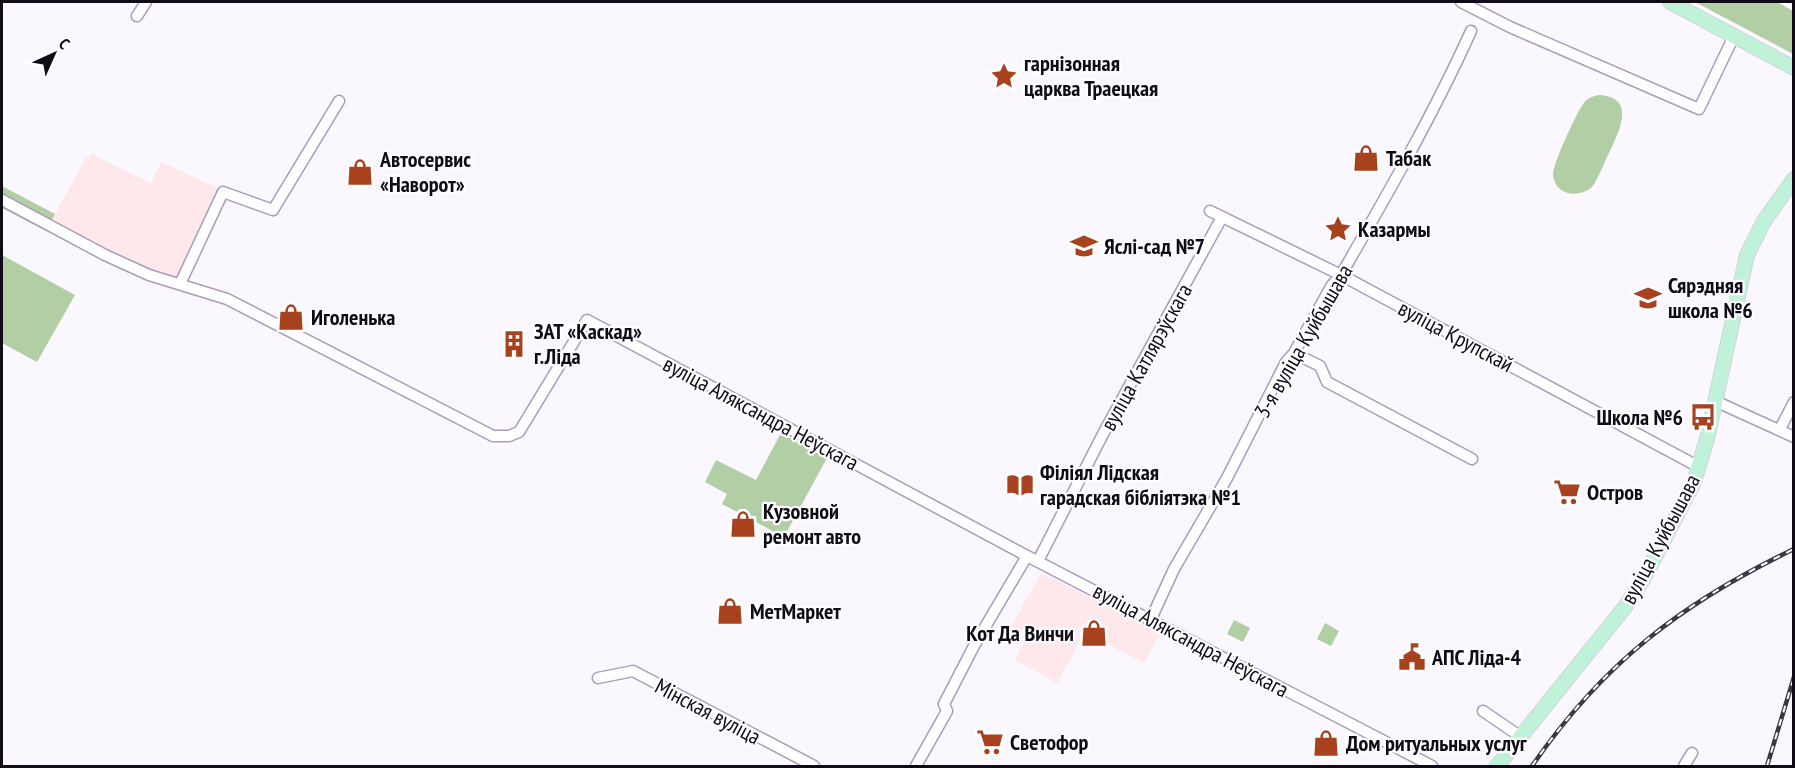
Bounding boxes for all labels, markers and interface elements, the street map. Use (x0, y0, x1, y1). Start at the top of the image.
north arrow (24, 24, 84, 84)
text: С (55, 34, 75, 54)
place label: гарнізонная царква Траецкая (1024, 49, 1158, 102)
place icon: гарнізонная царква Траецкая (989, 61, 1019, 91)
shop icon: Табак (1351, 143, 1381, 173)
place label: Табак (1386, 144, 1432, 172)
place label: Автосервис «Наворот» (379, 145, 471, 198)
shop icon: Автосервис «Наворот» (345, 157, 375, 187)
place icon: Казармы (1323, 214, 1353, 244)
place label: Казармы (1358, 215, 1430, 243)
school or university icon: Яслі-сад №7 (1069, 231, 1099, 261)
place label: Яслі-сад №7 (1104, 232, 1205, 260)
street label: 3-я вуліца Куйбышава (1248, 259, 1358, 423)
place label: Сярэдняя школа №6 (1668, 271, 1753, 324)
street label: вуліца Катлярэўскага (1094, 279, 1198, 435)
school or university icon: Сярэдняя школа №6 (1633, 283, 1663, 313)
street label: вуліца Крупскай (1394, 294, 1518, 378)
shop icon: Иголенька (276, 302, 306, 332)
place label: Иголенька (311, 303, 395, 331)
place label: ЗАТ «Каскад» г.Ліда (534, 317, 642, 370)
building icon: ЗАТ «Каскад» г.Ліда (499, 329, 529, 359)
street label: вуліца Аляксандра Неўскага (659, 350, 863, 476)
bus stop icon: Школа №6 (1688, 402, 1718, 432)
place label: Школа №6 (1596, 403, 1683, 431)
place label: Філіял Лідская гарадская бібліятэка №1 (1040, 458, 1241, 511)
street label: вуліца Куйбышава (1614, 469, 1706, 609)
library icon: Філіял Лідская гарадская бібліятэка №1 (1005, 470, 1035, 500)
supermarket icon: Остров (1552, 477, 1582, 507)
place label: Остров (1587, 478, 1643, 506)
place label: Кузовной ремонт авто (763, 497, 861, 550)
shop icon: Кузовной ремонт авто (728, 509, 758, 539)
street label: вуліца Аляксандра Неўскага (1089, 577, 1293, 703)
shop icon: МетМаркет (715, 596, 745, 626)
place label: МетМаркет (750, 597, 841, 625)
shop icon: Кот Да Винчи (1079, 618, 1109, 648)
place label: Кот Да Винчи (966, 619, 1074, 647)
public building icon: АПС Ліда-4 (1397, 642, 1427, 672)
place label: АПС Ліда-4 (1431, 643, 1522, 671)
street label: Мінская вуліца (650, 671, 766, 751)
supermarket icon: Светофор (975, 727, 1005, 757)
place label: Светофор (1010, 728, 1089, 756)
shop icon: Дом ритуальных услуг (1311, 728, 1341, 758)
place label: Дом ритуальных услуг (1346, 729, 1527, 757)

